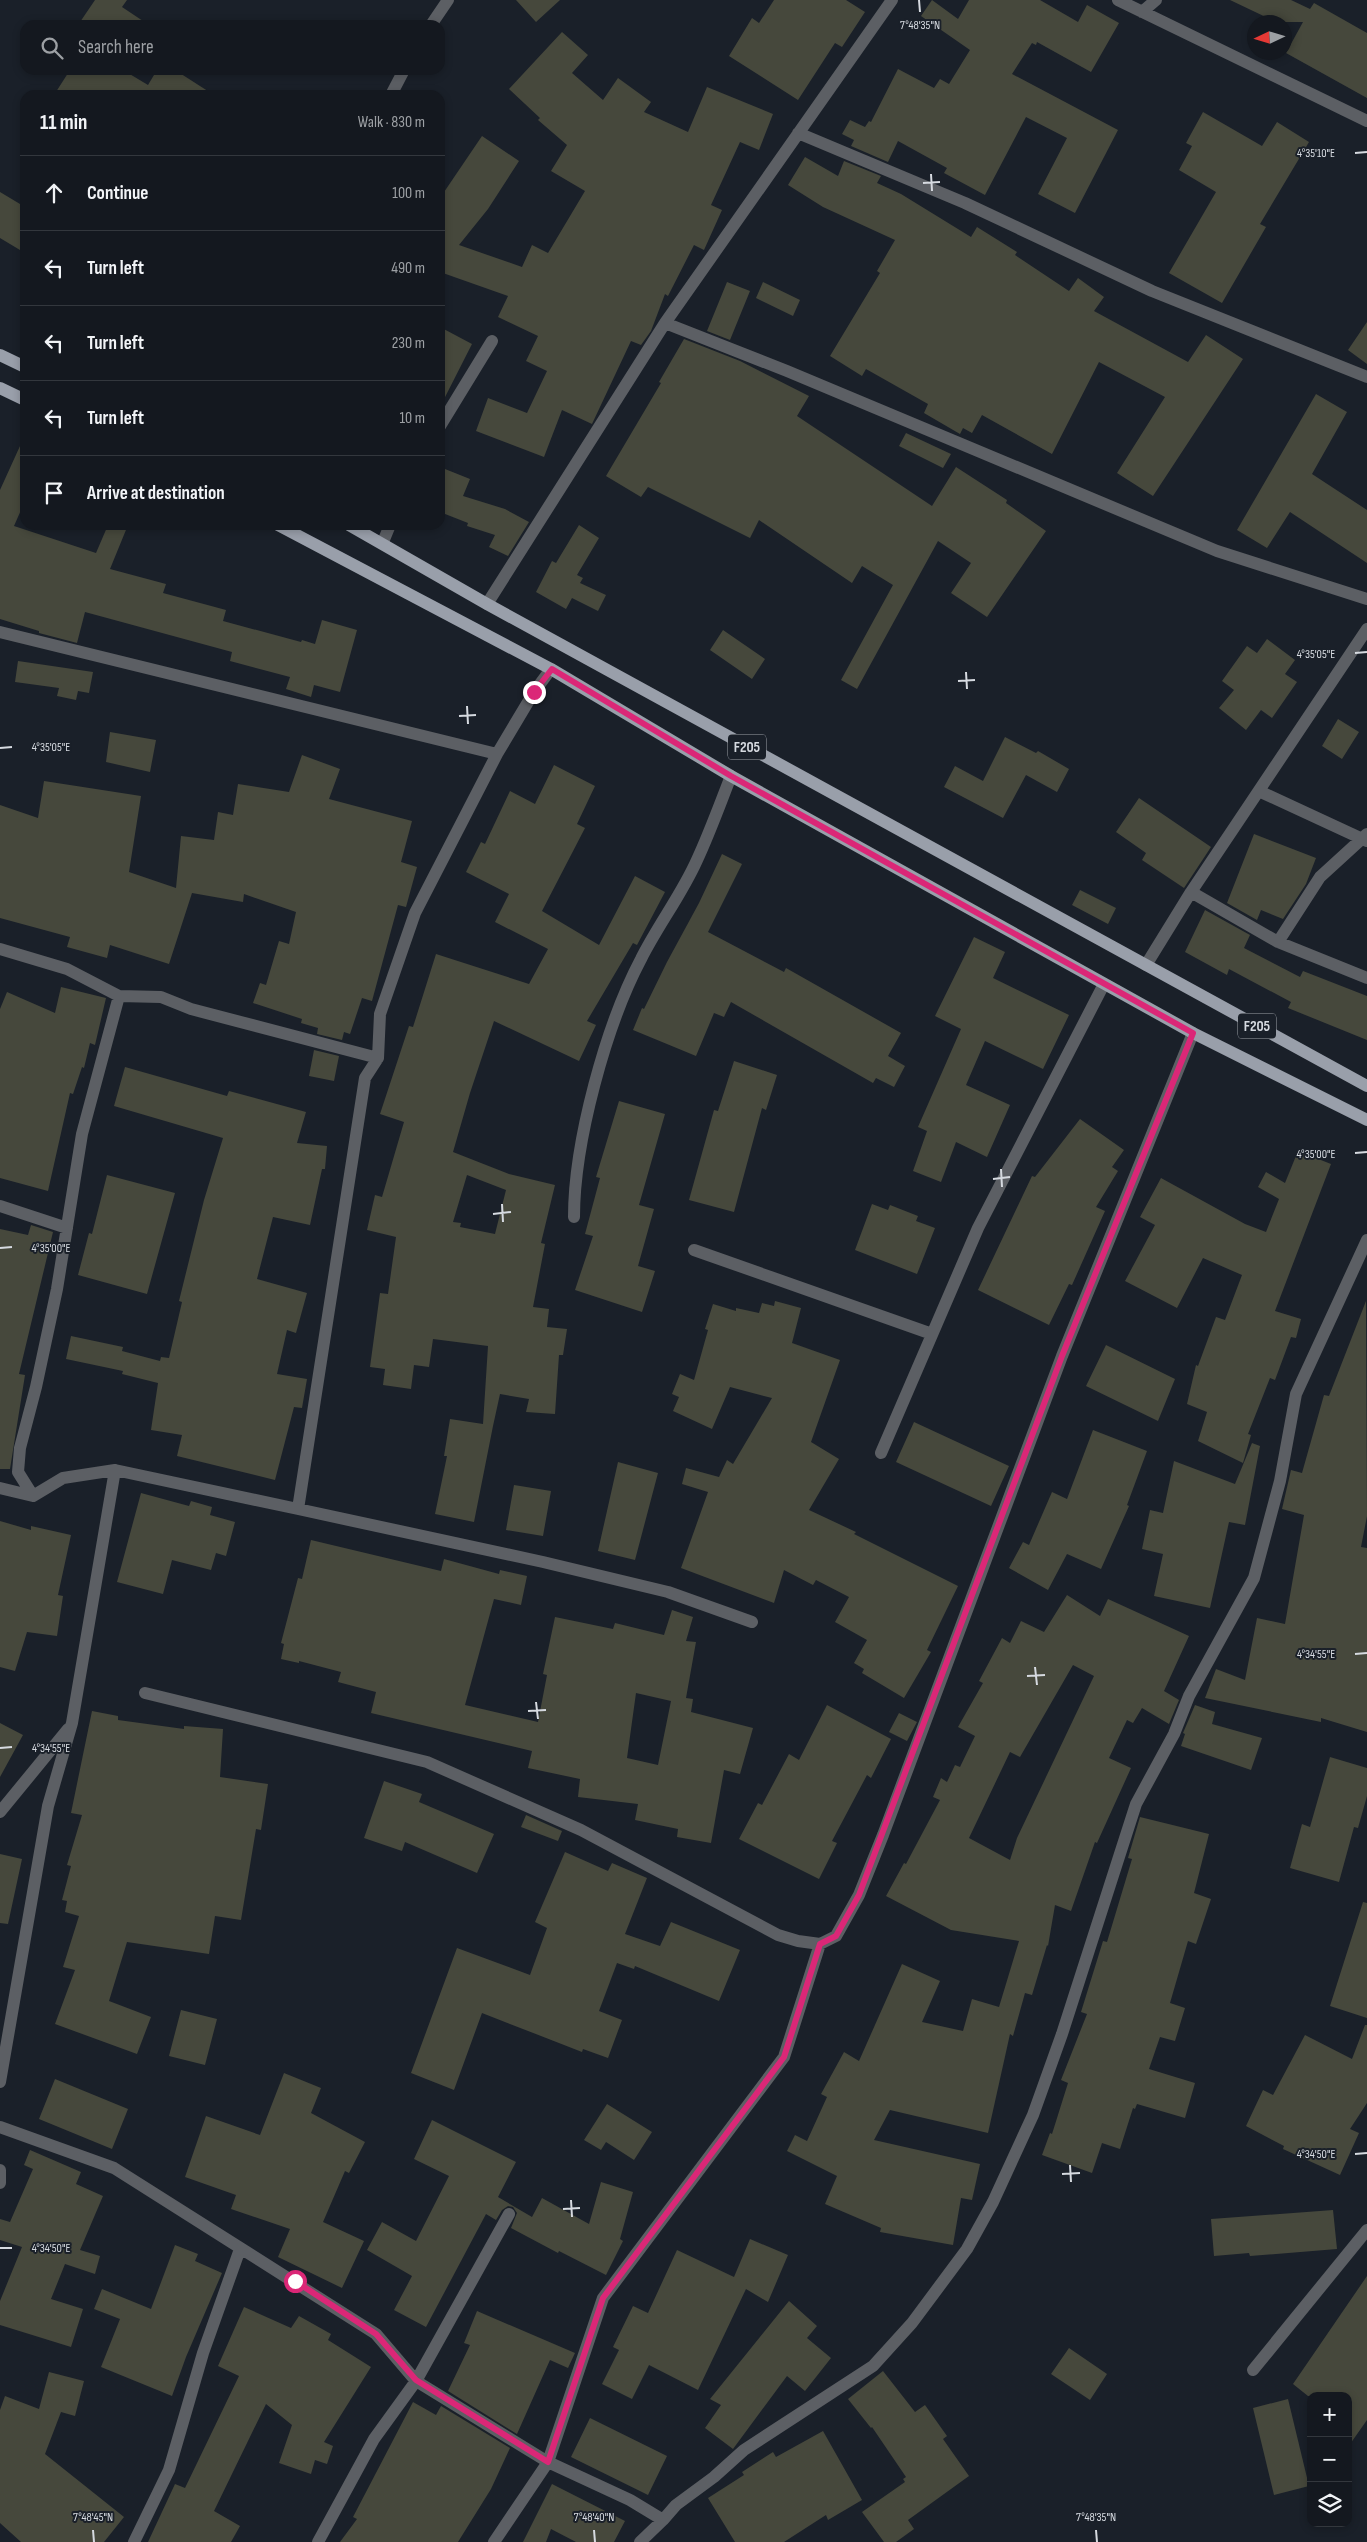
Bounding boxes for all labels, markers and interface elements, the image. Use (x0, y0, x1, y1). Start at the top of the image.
north arrow (1247, 15, 1292, 60)
text: 7°48'35"N (900, 18, 940, 33)
search box (20, 20, 445, 75)
icon: search (38, 34, 66, 62)
text: Search here (78, 36, 154, 59)
text: 11 min (40, 110, 87, 135)
text: Walk · 830 m (358, 113, 425, 132)
text: 4°35'10"E (1297, 146, 1335, 161)
icon: ahead (40, 179, 68, 207)
text: Continue (87, 182, 148, 205)
text: 100 m (392, 184, 425, 203)
icon: left (40, 254, 68, 282)
text: Turn left (87, 257, 144, 280)
text: 490 m (391, 259, 425, 278)
icon: left (40, 329, 68, 357)
text: Turn left (87, 332, 144, 355)
text: 230 m (392, 334, 425, 353)
icon: left (40, 404, 68, 432)
text: Turn left (87, 407, 144, 430)
text: 10 m (399, 409, 425, 428)
icon: arrive (40, 479, 68, 507)
text: Arrive at destination (87, 482, 225, 505)
text: 4°35'05"E (1297, 647, 1335, 662)
route end (523, 681, 546, 704)
road number: F205 (728, 734, 766, 760)
text: 4°35'05"E (32, 740, 70, 755)
road number: F205 (1238, 1014, 1276, 1038)
text: 4°35'00"E (1296, 1147, 1336, 1162)
text: 4°35'00"E (31, 1241, 71, 1256)
text: 4°34'55"E (1297, 1647, 1335, 1662)
text: 4°34'55"E (32, 1741, 70, 1756)
text: 4°34'50"E (1297, 2147, 1335, 2162)
text: 4°34'50"E (32, 2241, 70, 2256)
route start (284, 2270, 307, 2293)
map controls (1307, 2392, 1352, 2527)
button: + (1307, 2392, 1352, 2437)
button: − (1307, 2437, 1352, 2482)
button: layers (1307, 2482, 1352, 2527)
text: 7°48'45"N (73, 2510, 113, 2525)
text: 7°48'40"N (574, 2510, 614, 2525)
text: 7°48'35"N (1076, 2510, 1116, 2525)

